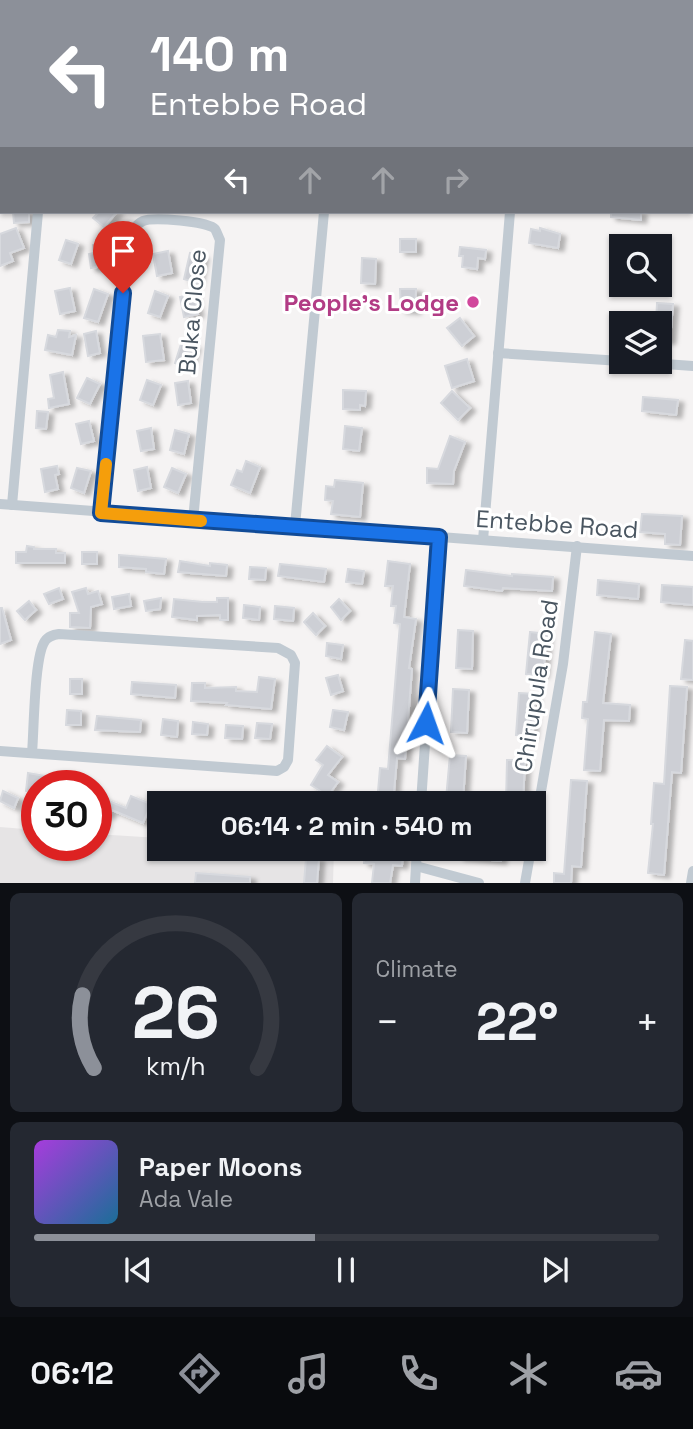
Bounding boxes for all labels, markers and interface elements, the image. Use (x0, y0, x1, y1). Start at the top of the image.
text: 140 m (150, 23, 289, 85)
icon: left (35, 28, 126, 119)
text: Entebbe Road (150, 84, 367, 124)
icon: left (218, 161, 256, 199)
icon: ahead (291, 161, 329, 199)
icon: ahead (364, 161, 402, 199)
icon: right (437, 161, 475, 199)
pin (93, 221, 153, 293)
icon: arrive (104, 232, 142, 270)
map controls (609, 234, 672, 374)
button: search (609, 234, 672, 297)
street label: Buka Close (171, 248, 213, 376)
place label: People's Lodge (284, 287, 459, 318)
marker: People's Lodge (465, 294, 481, 310)
button: layers (609, 311, 672, 374)
street label: Entebbe Road (475, 503, 639, 545)
street label: Chirupula Road (507, 597, 565, 775)
position arrow (389, 686, 463, 760)
speed limit sign: 30 (21, 770, 112, 861)
text: 06:14 · 2 min · 540 m (221, 809, 472, 843)
text: Climate (376, 954, 458, 984)
text: 26 (132, 967, 220, 1060)
text: 22° (476, 989, 558, 1055)
text: − (376, 998, 399, 1046)
text: + (635, 998, 659, 1046)
text: km/h (146, 1050, 206, 1082)
text: Paper Moons (139, 1150, 302, 1184)
text: Ada Vale (139, 1184, 233, 1214)
icon: previous (119, 1251, 157, 1289)
icon: pause (327, 1251, 365, 1289)
icon: next (536, 1251, 574, 1289)
icon: directions (175, 1349, 224, 1398)
icon: music (284, 1349, 333, 1398)
icon: phone (394, 1349, 443, 1398)
icon: climate (504, 1349, 553, 1398)
icon: car (614, 1349, 663, 1398)
text: 06:12 (30, 1353, 114, 1393)

